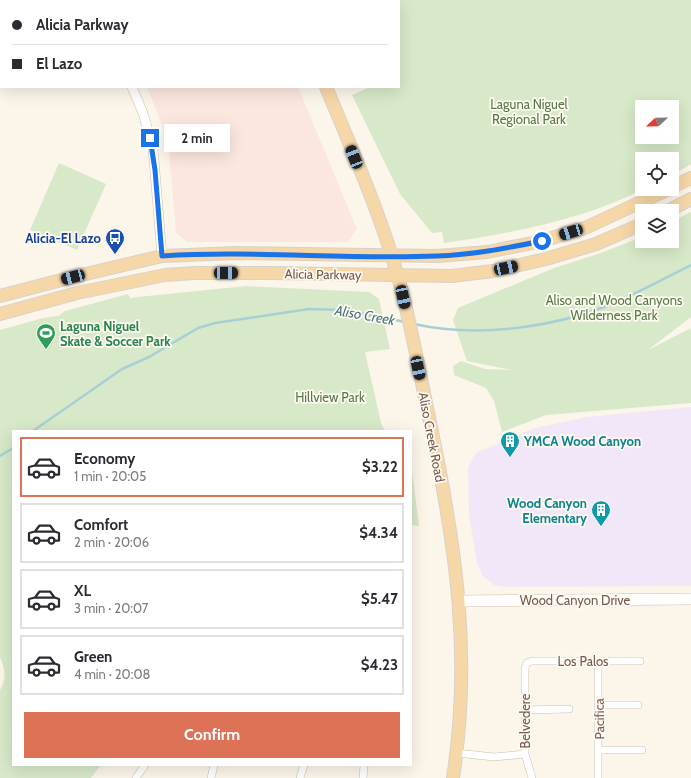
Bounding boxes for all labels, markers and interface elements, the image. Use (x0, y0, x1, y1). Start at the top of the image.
text: Alicia Parkway (36, 16, 129, 34)
text: El Lazo (36, 55, 82, 73)
park label: Laguna Niguel Regional Park (490, 96, 568, 127)
north arrow (635, 100, 679, 144)
map controls (635, 100, 679, 248)
callout: 2 min (164, 124, 230, 152)
route end (141, 129, 159, 147)
text: 2 min (181, 130, 213, 146)
car (344, 144, 364, 170)
button: locate (635, 152, 679, 196)
button: layers (635, 204, 679, 248)
car (558, 223, 584, 241)
bus stop icon: Alicia-El Lazo (104, 227, 126, 255)
place label: Alicia-El Lazo (25, 230, 102, 246)
route start (533, 232, 551, 250)
car (493, 260, 519, 276)
street label: Alicia Parkway (284, 265, 362, 283)
car (214, 267, 238, 279)
car (60, 268, 86, 286)
car (395, 284, 411, 310)
park label: Aliso and Wood Canyons Wilderness Park (546, 292, 683, 323)
water label: Aliso Creek (333, 301, 397, 329)
place label: Laguna Niguel Skate & Soccer Park (60, 318, 171, 349)
sports icon: Laguna Niguel Skate & Soccer Park (35, 322, 57, 350)
car (410, 355, 426, 381)
park label: Hillview Park (295, 389, 365, 405)
street label: Aliso Creek Road (415, 391, 449, 483)
building icon: YMCA Wood Canyon (499, 430, 521, 458)
place label: YMCA Wood Canyon (523, 433, 641, 449)
icon: car (26, 449, 62, 485)
text: Economy (74, 450, 135, 468)
text: $3.22 (362, 458, 398, 476)
text: 1 min · 20:05 (74, 468, 146, 484)
place label: Wood Canyon Elementary (507, 495, 587, 526)
building icon: Wood Canyon Elementary (590, 499, 612, 527)
icon: car (26, 515, 62, 551)
text: Comfort (74, 516, 128, 534)
text: $4.34 (359, 524, 398, 542)
text: 2 min · 20:06 (74, 534, 149, 550)
icon: car (26, 581, 62, 617)
text: XL (74, 582, 91, 600)
text: $5.47 (361, 590, 398, 608)
street label: Wood Canyon Drive (520, 592, 631, 608)
text: 3 min · 20:07 (74, 600, 148, 616)
icon: car (26, 647, 62, 683)
text: Green (74, 648, 112, 666)
street label: Los Palos (558, 653, 609, 669)
text: $4.23 (361, 656, 398, 674)
text: 4 min · 20:08 (74, 666, 150, 682)
street label: Belvedere (517, 693, 533, 748)
street label: Pacifica (591, 697, 607, 740)
button: Confirm (24, 712, 400, 758)

